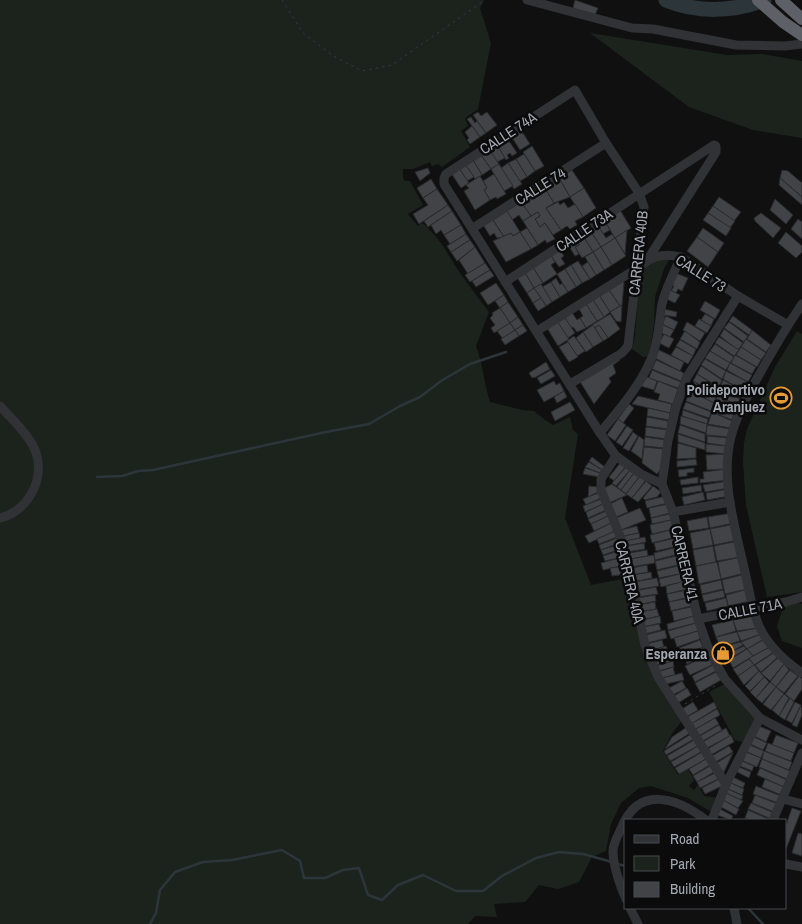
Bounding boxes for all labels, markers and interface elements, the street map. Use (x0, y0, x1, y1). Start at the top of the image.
street label: CALLE 74A (475, 106, 541, 159)
street label: CALLE 74 (511, 162, 569, 210)
street label: CALLE 73A (551, 203, 617, 257)
street label: CARRERA 40B (623, 210, 653, 296)
street label: CALLE 73 (672, 249, 730, 297)
place label: Polideportivo Aranjuez (686, 379, 765, 417)
sports icon: Polideportivo Aranjuez (769, 386, 793, 410)
street label: CARRERA 41 (666, 523, 704, 603)
street label: CARRERA 40A (610, 538, 650, 626)
street label: CALLE 71A (716, 592, 784, 625)
shop icon: Esperanza (711, 641, 735, 665)
place label: Esperanza (645, 643, 707, 664)
legend (624, 819, 787, 909)
text: Road (670, 828, 699, 849)
text: Park (670, 853, 696, 874)
text: Building (670, 878, 715, 899)

